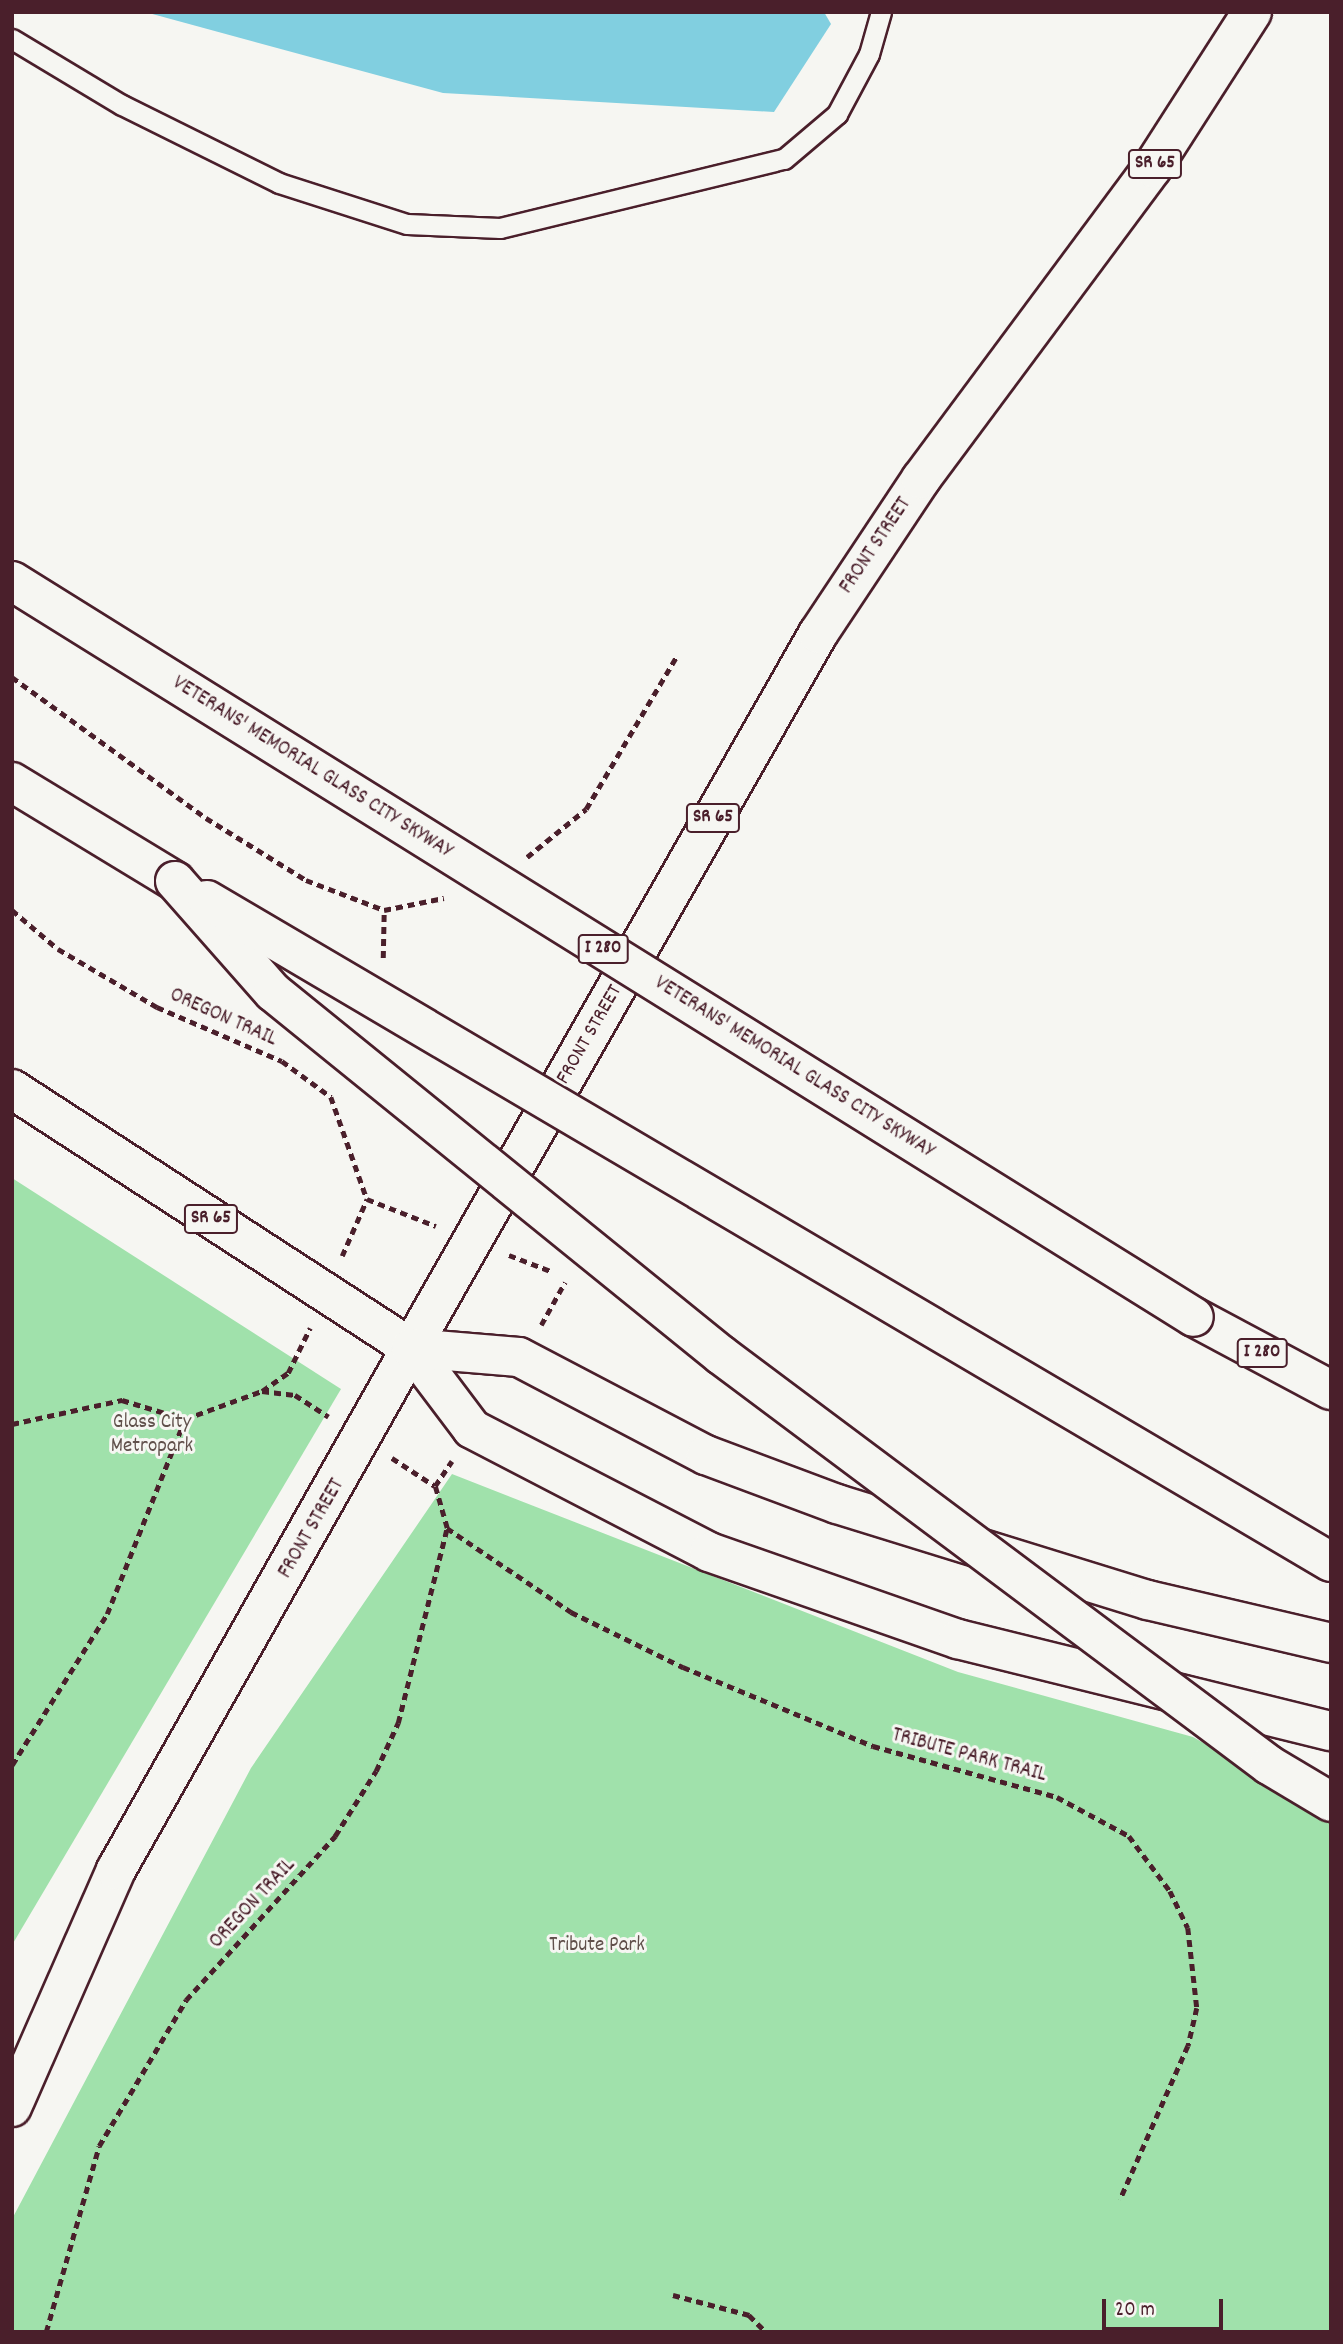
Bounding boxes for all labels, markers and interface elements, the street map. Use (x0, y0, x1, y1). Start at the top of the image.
road number: SR 65 (1127, 148, 1183, 180)
street label: FRONT STREET (835, 493, 917, 599)
street label: VETERANS' MEMORIAL GLASS CITY SKYWAY (167, 671, 457, 865)
road number: SR 65 (685, 803, 741, 834)
road number: I 280 (577, 934, 629, 965)
street label: VETERANS' MEMORIAL GLASS CITY SKYWAY (649, 971, 939, 1165)
street label: FRONT STREET (551, 981, 629, 1089)
street label: OREGON TRAIL (165, 983, 281, 1053)
road number: SR 65 (183, 1204, 239, 1234)
road number: I 280 (1236, 1338, 1288, 1368)
park label: Glass City Metropark (111, 1410, 193, 1460)
street label: FRONT STREET (273, 1475, 351, 1583)
street label: TRIBUTE PARK TRAIL (889, 1723, 1049, 1789)
street label: OREGON TRAIL (205, 1853, 301, 1955)
park label: Tribute Park (549, 1933, 645, 1959)
scale bar (1105, 2284, 1226, 2328)
text: 20 m (1115, 2296, 1155, 2326)

